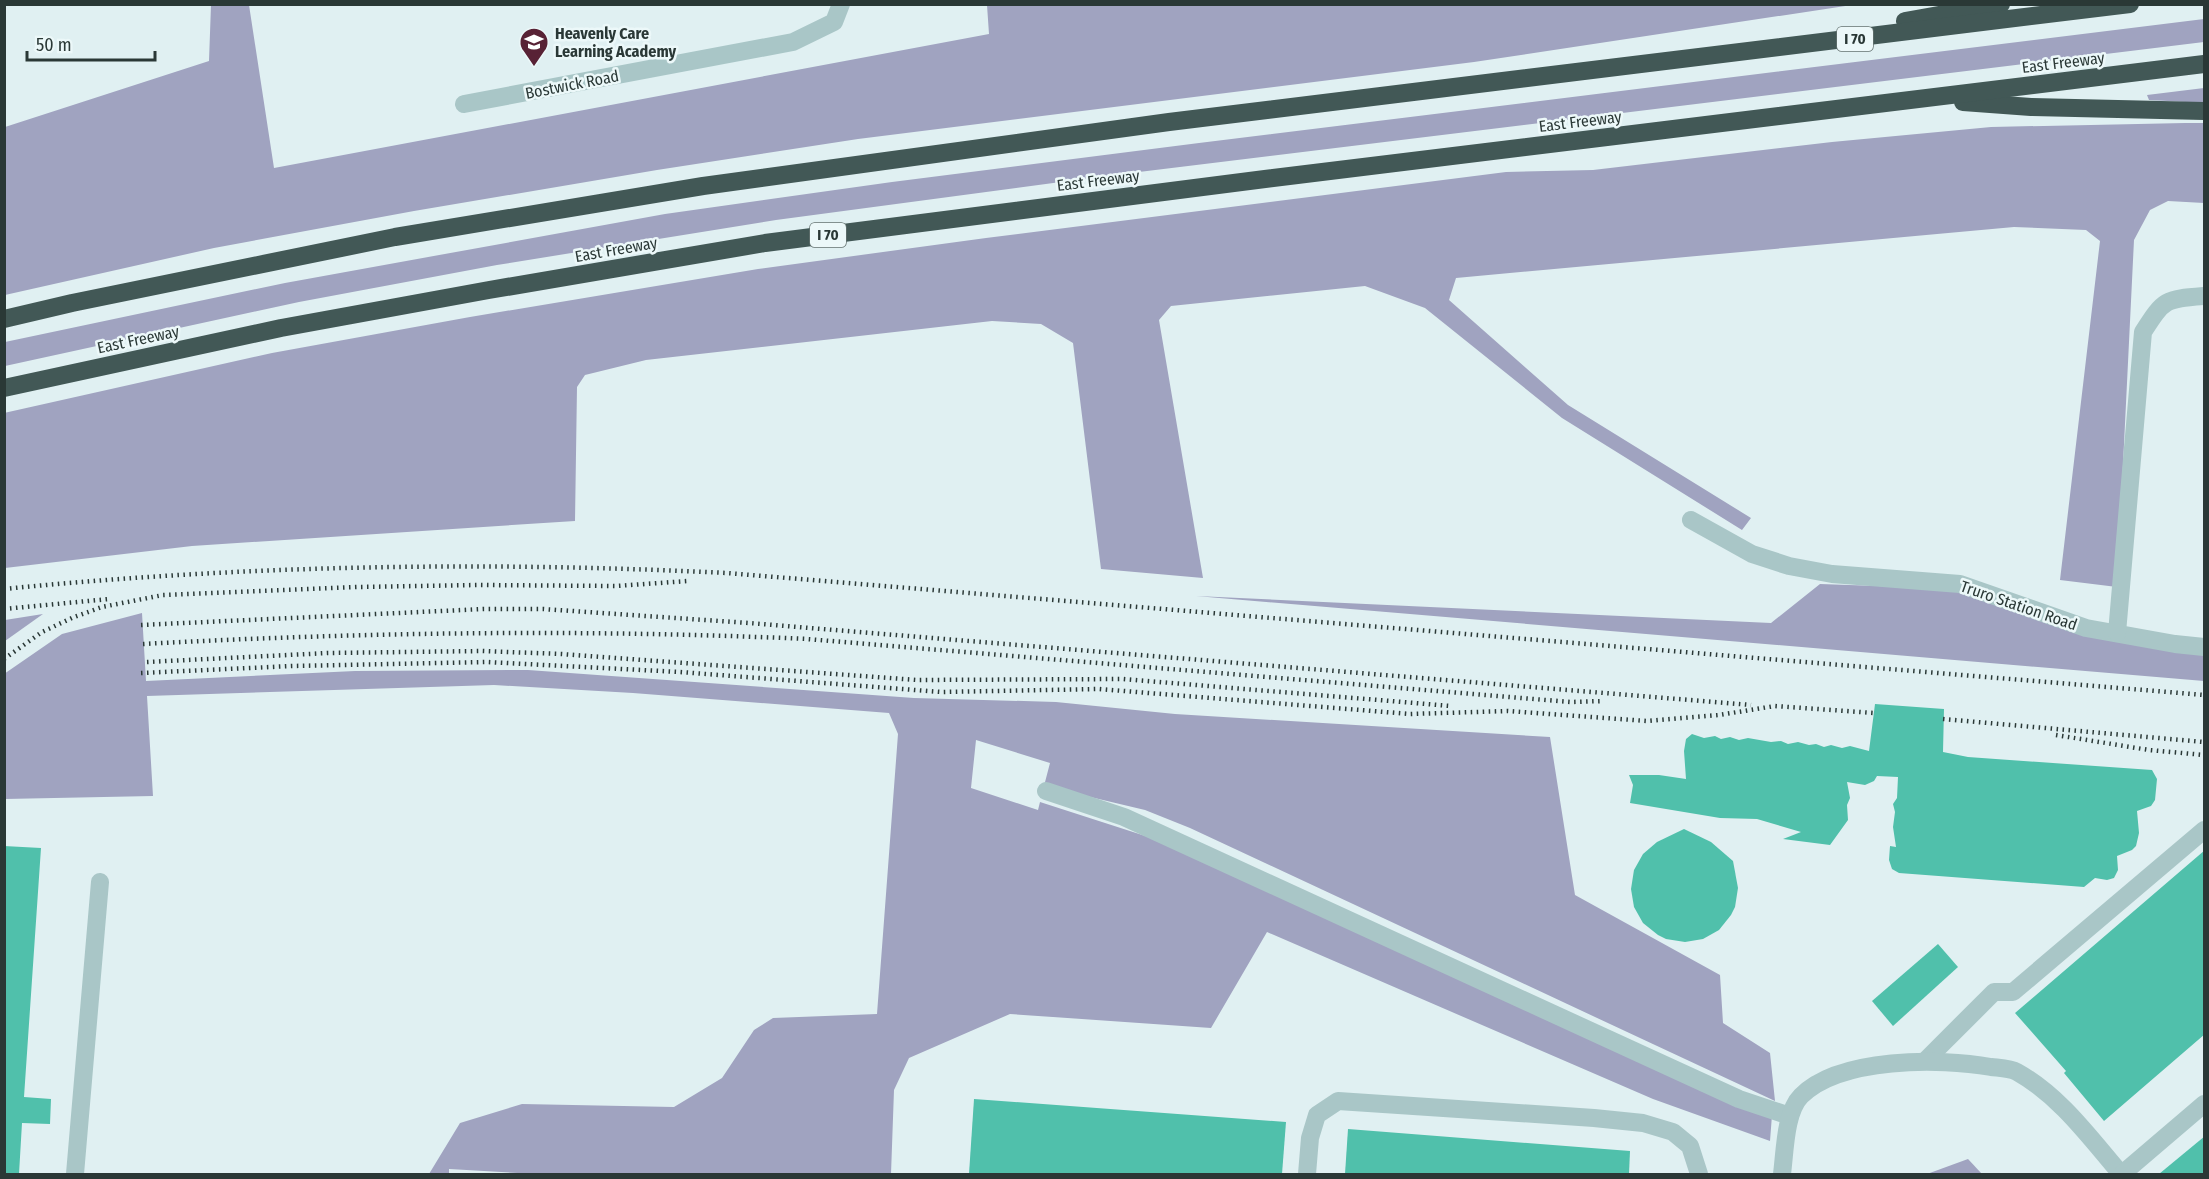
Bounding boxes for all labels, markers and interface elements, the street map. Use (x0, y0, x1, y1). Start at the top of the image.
scale bar (27, 24, 154, 62)
place label: Heavenly Care Learning Academy (555, 24, 677, 61)
school or university icon: Heavenly Care Learning Academy (518, 26, 550, 68)
road number: I 70 (1837, 27, 1873, 51)
text: 50 m (36, 34, 72, 56)
street label: East Freeway (2021, 48, 2106, 77)
street label: Bostwick Road (524, 66, 621, 103)
street label: East Freeway (1538, 107, 1623, 136)
street label: East Freeway (1056, 166, 1141, 195)
road number: I 70 (810, 223, 846, 247)
street label: East Freeway (573, 233, 660, 266)
street label: East Freeway (95, 321, 182, 357)
street label: Truro Station Road (1958, 577, 2080, 634)

